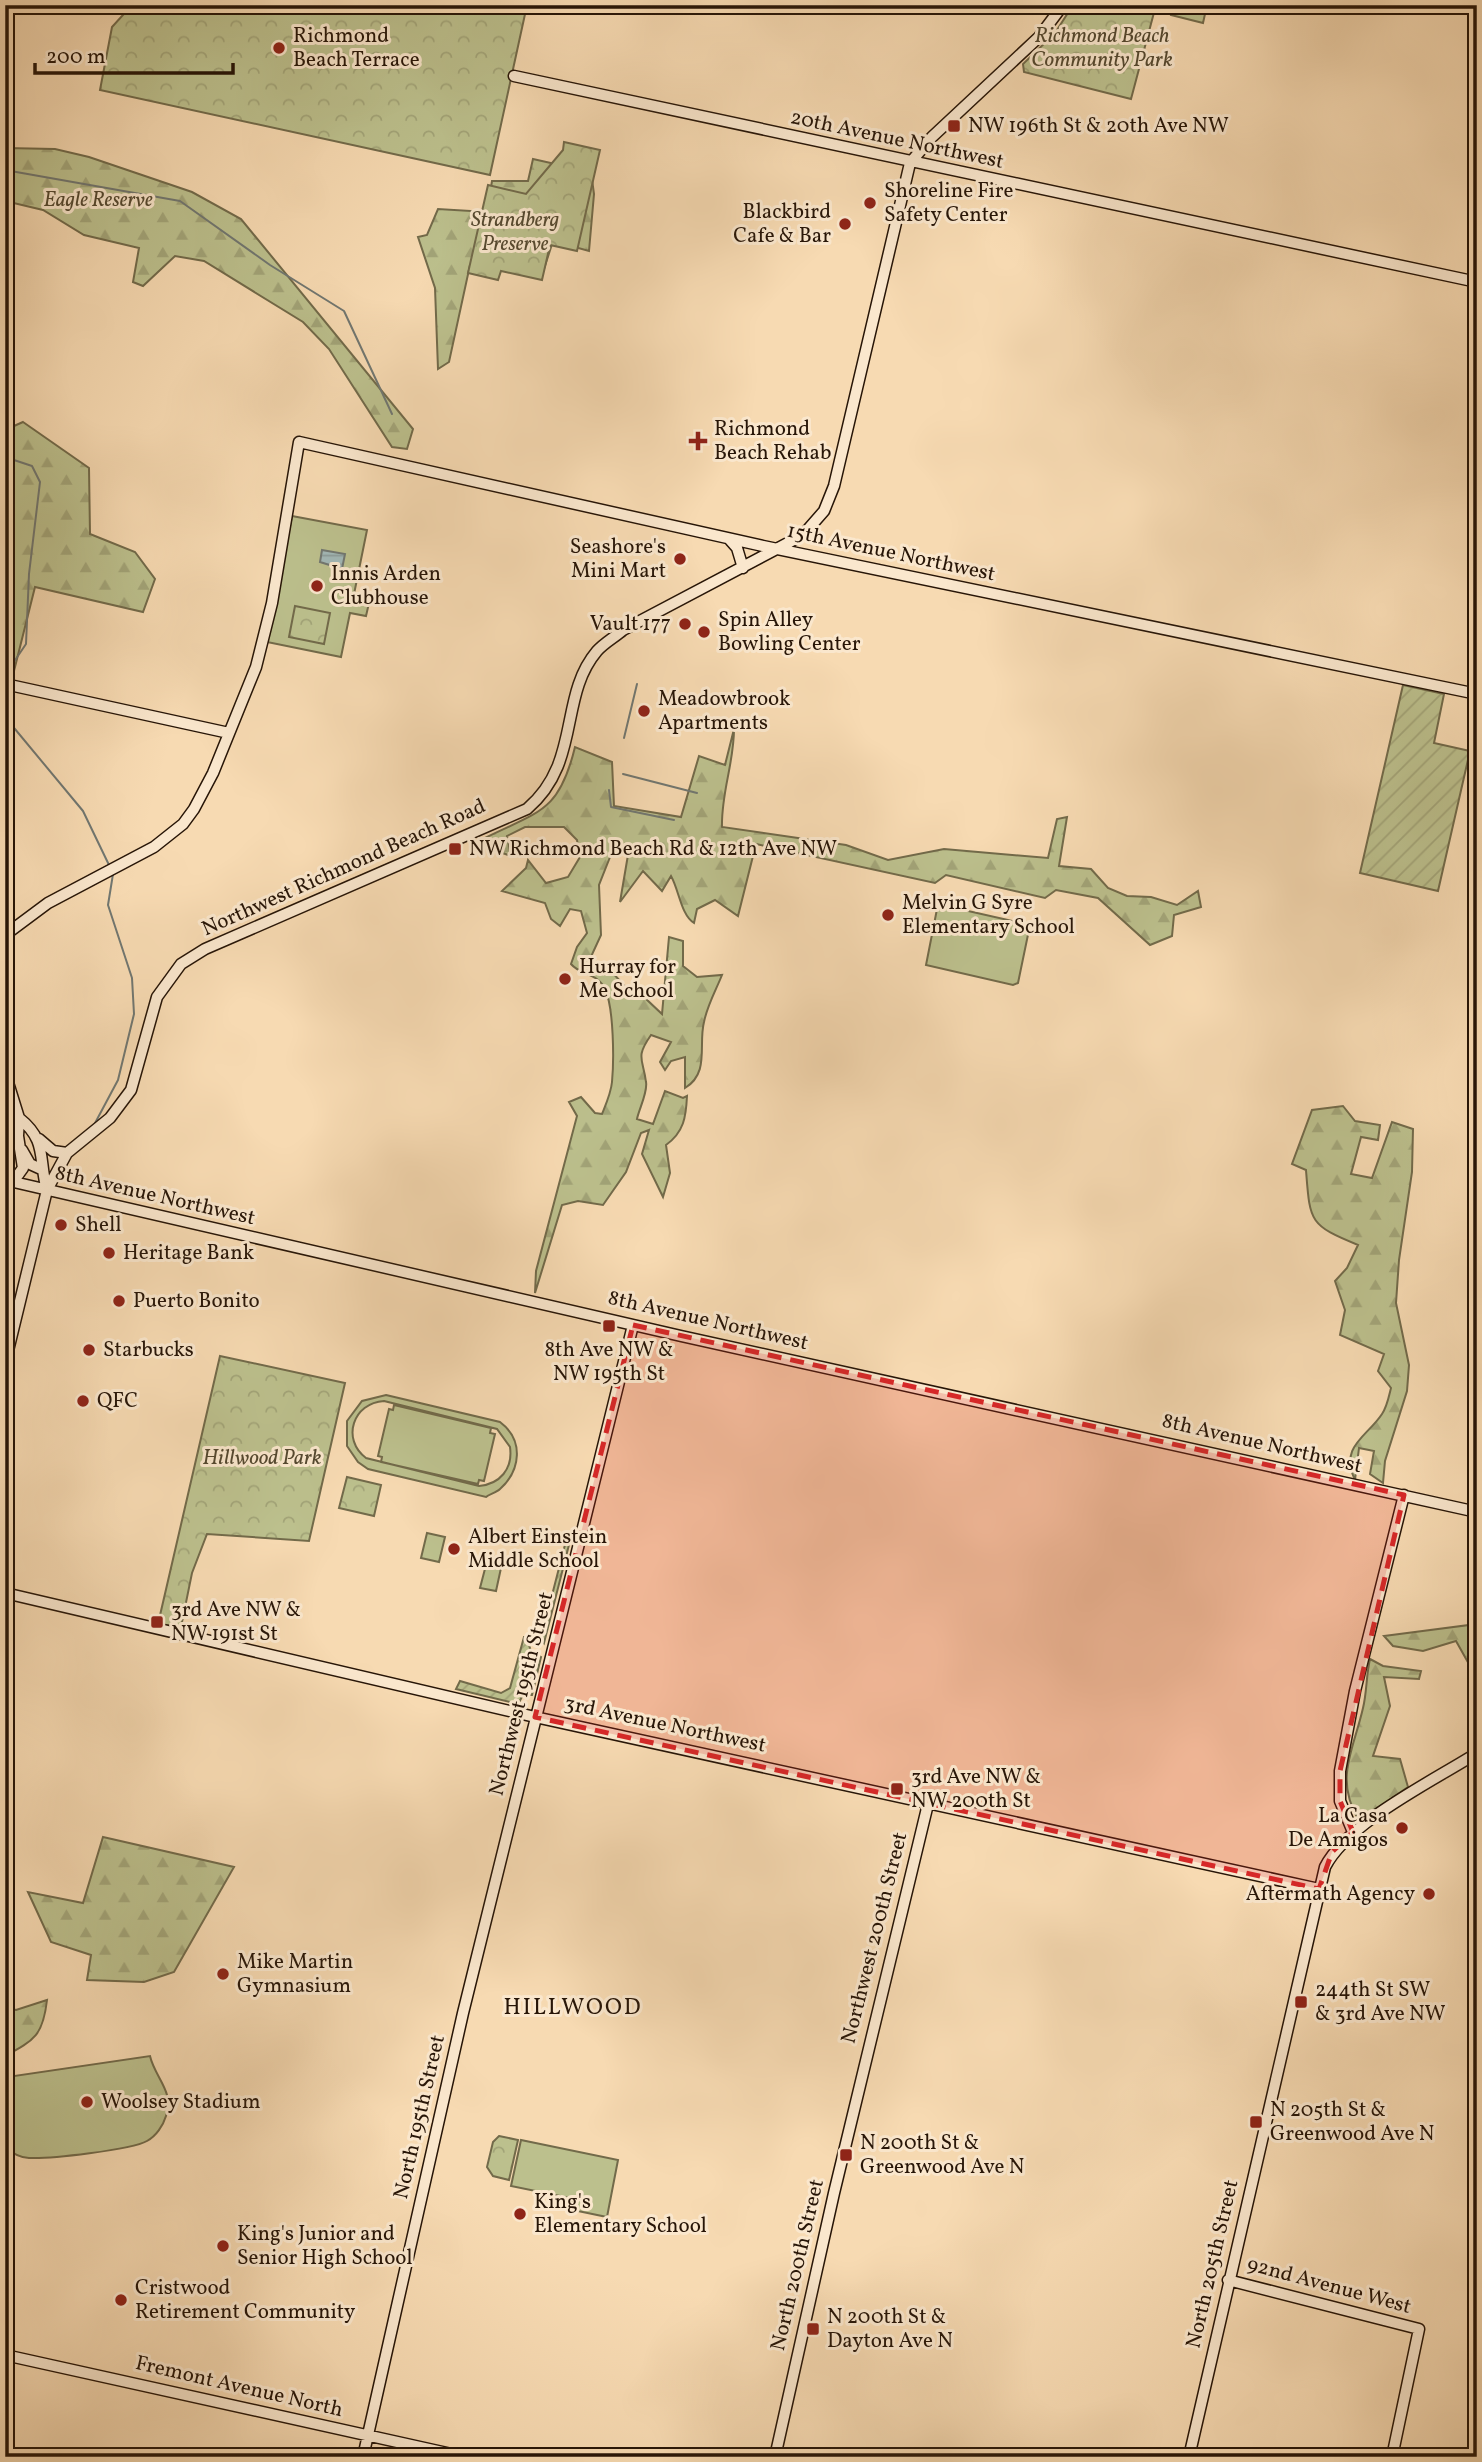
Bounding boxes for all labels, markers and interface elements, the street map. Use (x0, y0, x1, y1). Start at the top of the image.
place label: Richmond Beach Terrace (293, 22, 420, 75)
park label: Richmond Beach Community Park (1031, 22, 1173, 75)
scale bar (35, 32, 233, 76)
marker: Richmond Beach Terrace (271, 40, 287, 56)
text: 200 m (46, 43, 106, 72)
street label: 20th Avenue Northwest (788, 103, 1006, 177)
place label: NW 196th St & 20th Ave NW (968, 112, 1229, 141)
marker: NW 196th St & 20th Ave NW (946, 118, 962, 134)
place label: Shoreline Fire Safety Center (884, 177, 1014, 230)
park label: Eagle Reserve (43, 186, 153, 215)
marker: Shoreline Fire Safety Center (862, 195, 878, 211)
place label: Blackbird Cafe & Bar (733, 198, 831, 251)
park label: Strandberg Preserve (471, 206, 559, 259)
marker: Blackbird Cafe & Bar (837, 216, 853, 232)
place label: Richmond Beach Rehab (714, 415, 831, 468)
marker: Richmond Beach Rehab (688, 431, 708, 451)
street label: 15th Avenue Northwest (784, 517, 998, 589)
place label: Seashore's Mini Mart (570, 533, 666, 586)
marker: Seashore's Mini Mart (672, 551, 688, 567)
place label: Innis Arden Clubhouse (331, 560, 441, 613)
marker: Innis Arden Clubhouse (309, 578, 325, 594)
place label: Spin Alley Bowling Center (718, 606, 861, 659)
place label: Vault 177 (590, 610, 671, 639)
marker: Vault 177 (677, 616, 693, 632)
marker: Spin Alley Bowling Center (696, 624, 712, 640)
place label: Meadowbrook Apartments (658, 685, 791, 738)
marker: Meadowbrook Apartments (636, 703, 652, 719)
street label: Northwest Richmond Beach Road (197, 792, 491, 944)
place label: NW Richmond Beach Rd & 12th Ave NW (469, 835, 837, 864)
marker: NW Richmond Beach Rd & 12th Ave NW (447, 841, 463, 857)
place label: Melvin G Syre Elementary School (902, 889, 1075, 942)
marker: Melvin G Syre Elementary School (880, 907, 896, 923)
place label: Hurray for Me School (579, 953, 676, 1006)
marker: Hurray for Me School (557, 971, 573, 987)
street label: 8th Avenue Northwest (52, 1159, 258, 1233)
place label: Shell (75, 1211, 122, 1240)
marker: Shell (53, 1217, 69, 1233)
place label: Heritage Bank (123, 1239, 255, 1268)
marker: Heritage Bank (101, 1245, 117, 1261)
street label: 8th Avenue Northwest (605, 1284, 811, 1358)
place label: Puerto Bonito (133, 1287, 260, 1316)
marker: Puerto Bonito (111, 1293, 127, 1309)
marker: 8th Ave NW & NW 195th St (601, 1318, 617, 1334)
place label: Starbucks (103, 1336, 194, 1365)
place label: 8th Ave NW & NW 195th St (544, 1336, 674, 1389)
marker: Starbucks (81, 1342, 97, 1358)
place label: QFC (97, 1387, 138, 1416)
marker: QFC (75, 1393, 91, 1409)
street label: 8th Avenue Northwest (1159, 1407, 1365, 1481)
park label: Hillwood Park (202, 1444, 322, 1473)
place label: Albert Einstein Middle School (468, 1523, 607, 1576)
marker: Albert Einstein Middle School (446, 1541, 462, 1557)
street label: Northwest 195th Street (483, 1589, 561, 1799)
place label: 3rd Ave NW & NW 191st St (171, 1596, 301, 1649)
marker: 3rd Ave NW & NW 191st St (149, 1614, 165, 1630)
street label: 3rd Avenue Northwest (561, 1689, 769, 1761)
place label: 3rd Ave NW & NW 200th St (911, 1763, 1041, 1816)
marker: 3rd Ave NW & NW 200th St (889, 1781, 905, 1797)
place label: La Casa De Amigos (1288, 1802, 1388, 1855)
marker: La Casa De Amigos (1394, 1820, 1410, 1836)
street label: Northwest 200th Street (835, 1829, 915, 2047)
place label: Aftermath Agency (1246, 1880, 1416, 1909)
marker: Aftermath Agency (1421, 1886, 1437, 1902)
place label: Mike Martin Gymnasium (237, 1948, 353, 2001)
marker: Mike Martin Gymnasium (215, 1966, 231, 1982)
place label: 244th St SW & 3rd Ave NW (1315, 1976, 1446, 2029)
district label: HILLWOOD (504, 1992, 642, 2024)
marker: 244th St SW & 3rd Ave NW (1293, 1994, 1309, 2010)
street label: North 195th Street (387, 2032, 453, 2202)
place label: Woolsey Stadium (101, 2088, 260, 2117)
marker: Woolsey Stadium (79, 2094, 95, 2110)
place label: N 205th St & Greenwood Ave N (1270, 2096, 1434, 2149)
marker: N 205th St & Greenwood Ave N (1248, 2114, 1264, 2130)
place label: N 200th St & Greenwood Ave N (860, 2129, 1024, 2182)
marker: N 200th St & Greenwood Ave N (838, 2147, 854, 2163)
street label: North 200th Street (764, 2176, 832, 2354)
street label: North 205th Street (1179, 2177, 1247, 2351)
place label: King's Elementary School (534, 2188, 707, 2241)
marker: King's Elementary School (512, 2206, 528, 2222)
place label: King's Junior and Senior High School (237, 2220, 413, 2273)
marker: King's Junior and Senior High School (215, 2238, 231, 2254)
street label: 92nd Avenue West (1244, 2250, 1414, 2322)
place label: Cristwood Retirement Community (135, 2274, 356, 2327)
marker: Cristwood Retirement Community (113, 2292, 129, 2308)
place label: N 200th St & Dayton Ave N (827, 2303, 953, 2356)
marker: N 200th St & Dayton Ave N (805, 2321, 821, 2337)
street label: Fremont Avenue North (132, 2349, 346, 2425)

